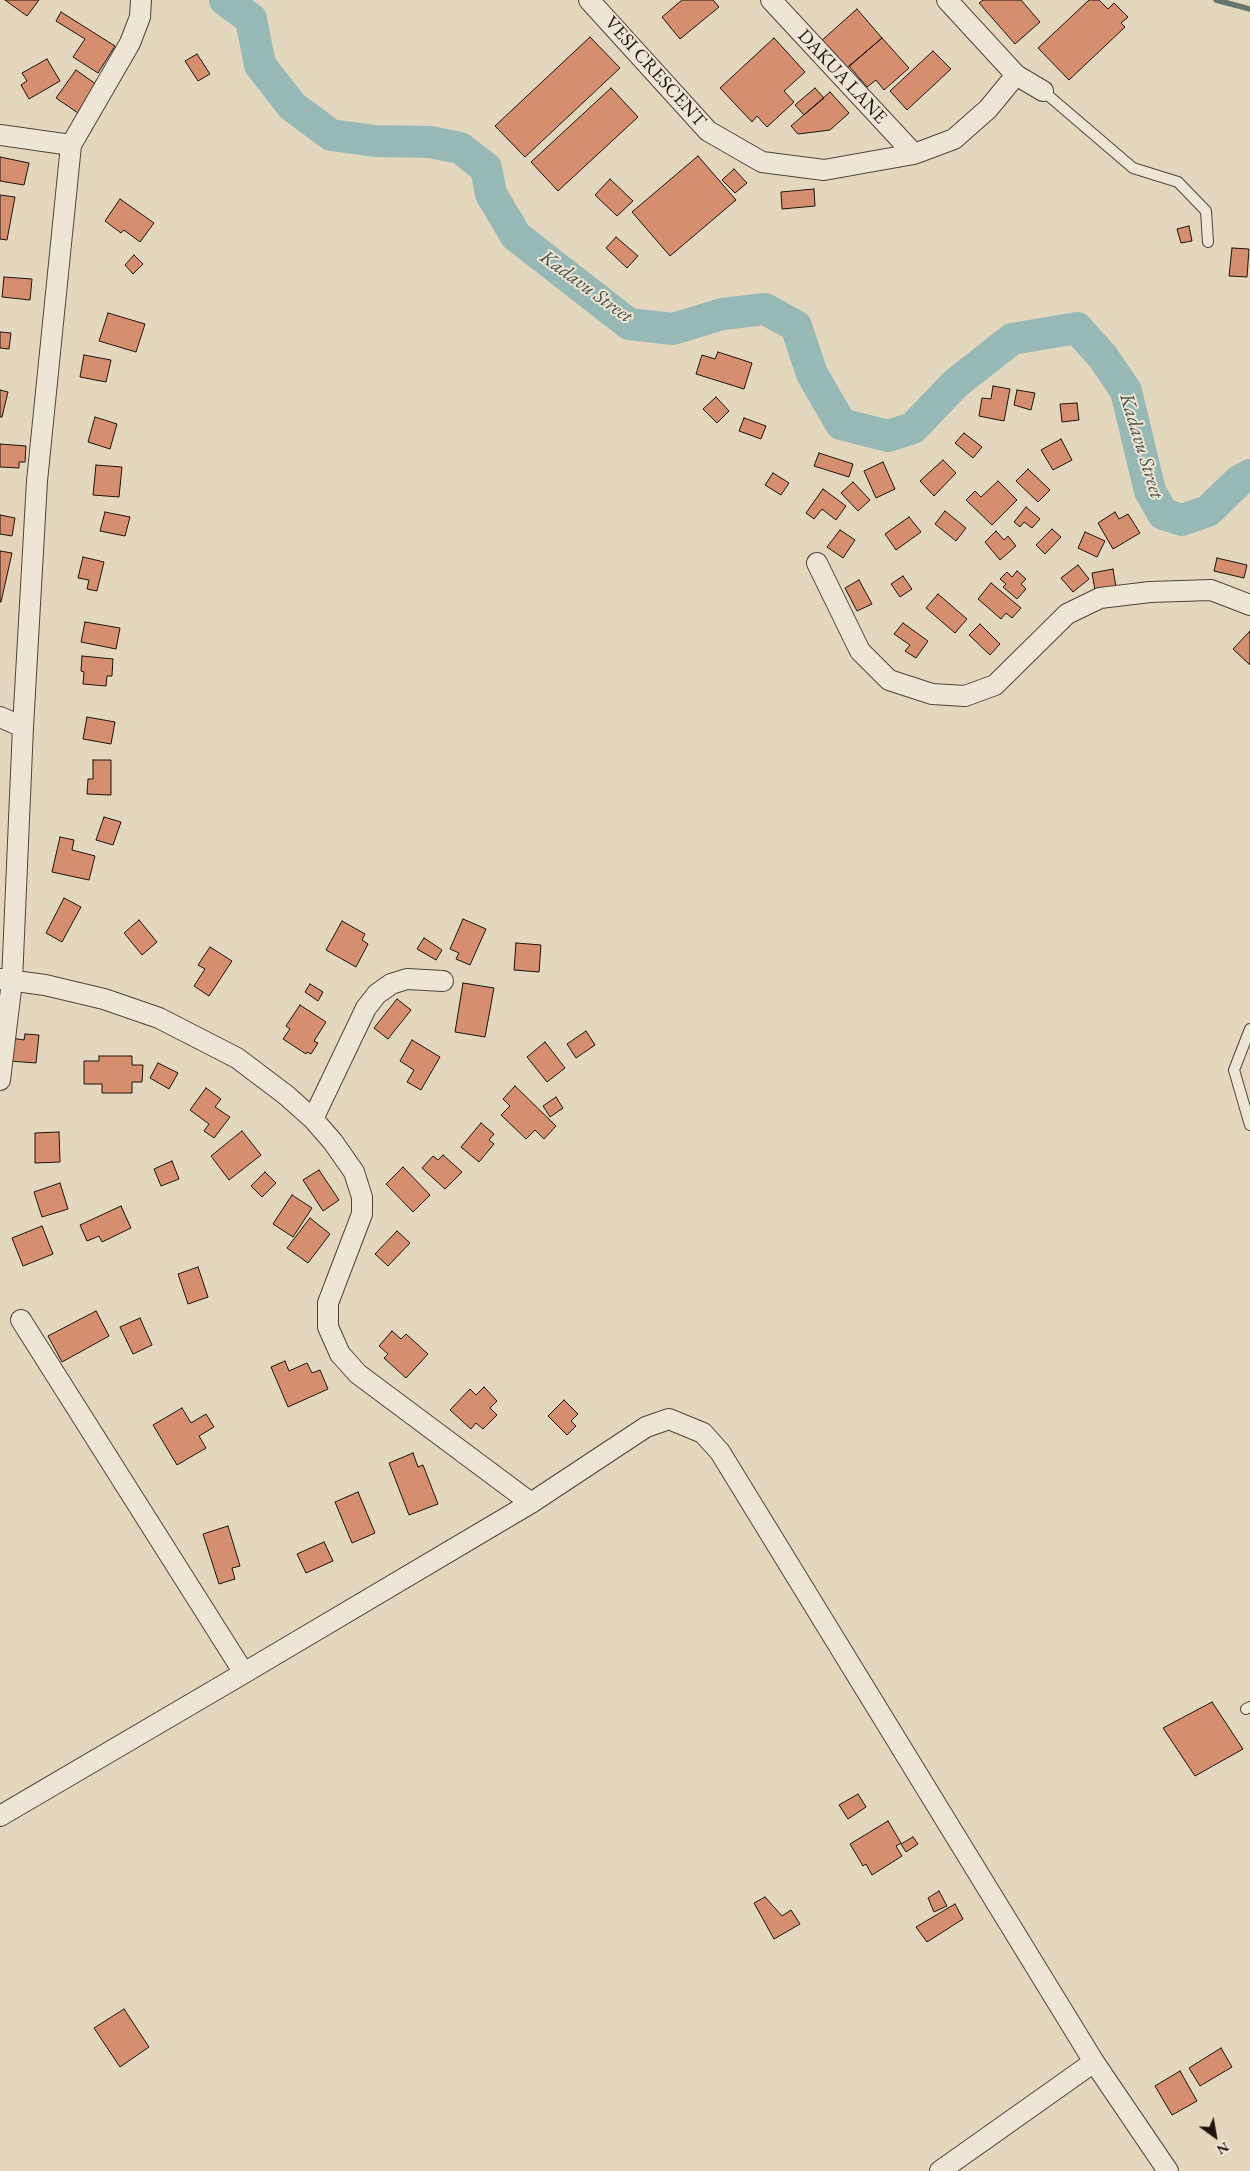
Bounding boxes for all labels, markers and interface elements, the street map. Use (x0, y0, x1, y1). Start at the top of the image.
street label: VESI CRESCENT (599, 12, 711, 132)
street label: DAKUA LANE (792, 25, 892, 129)
water label: Kadavu Street (535, 245, 637, 329)
water label: Kadavu Street (1114, 391, 1168, 501)
north arrow (1190, 2111, 1240, 2161)
text: N (1213, 2138, 1233, 2159)

